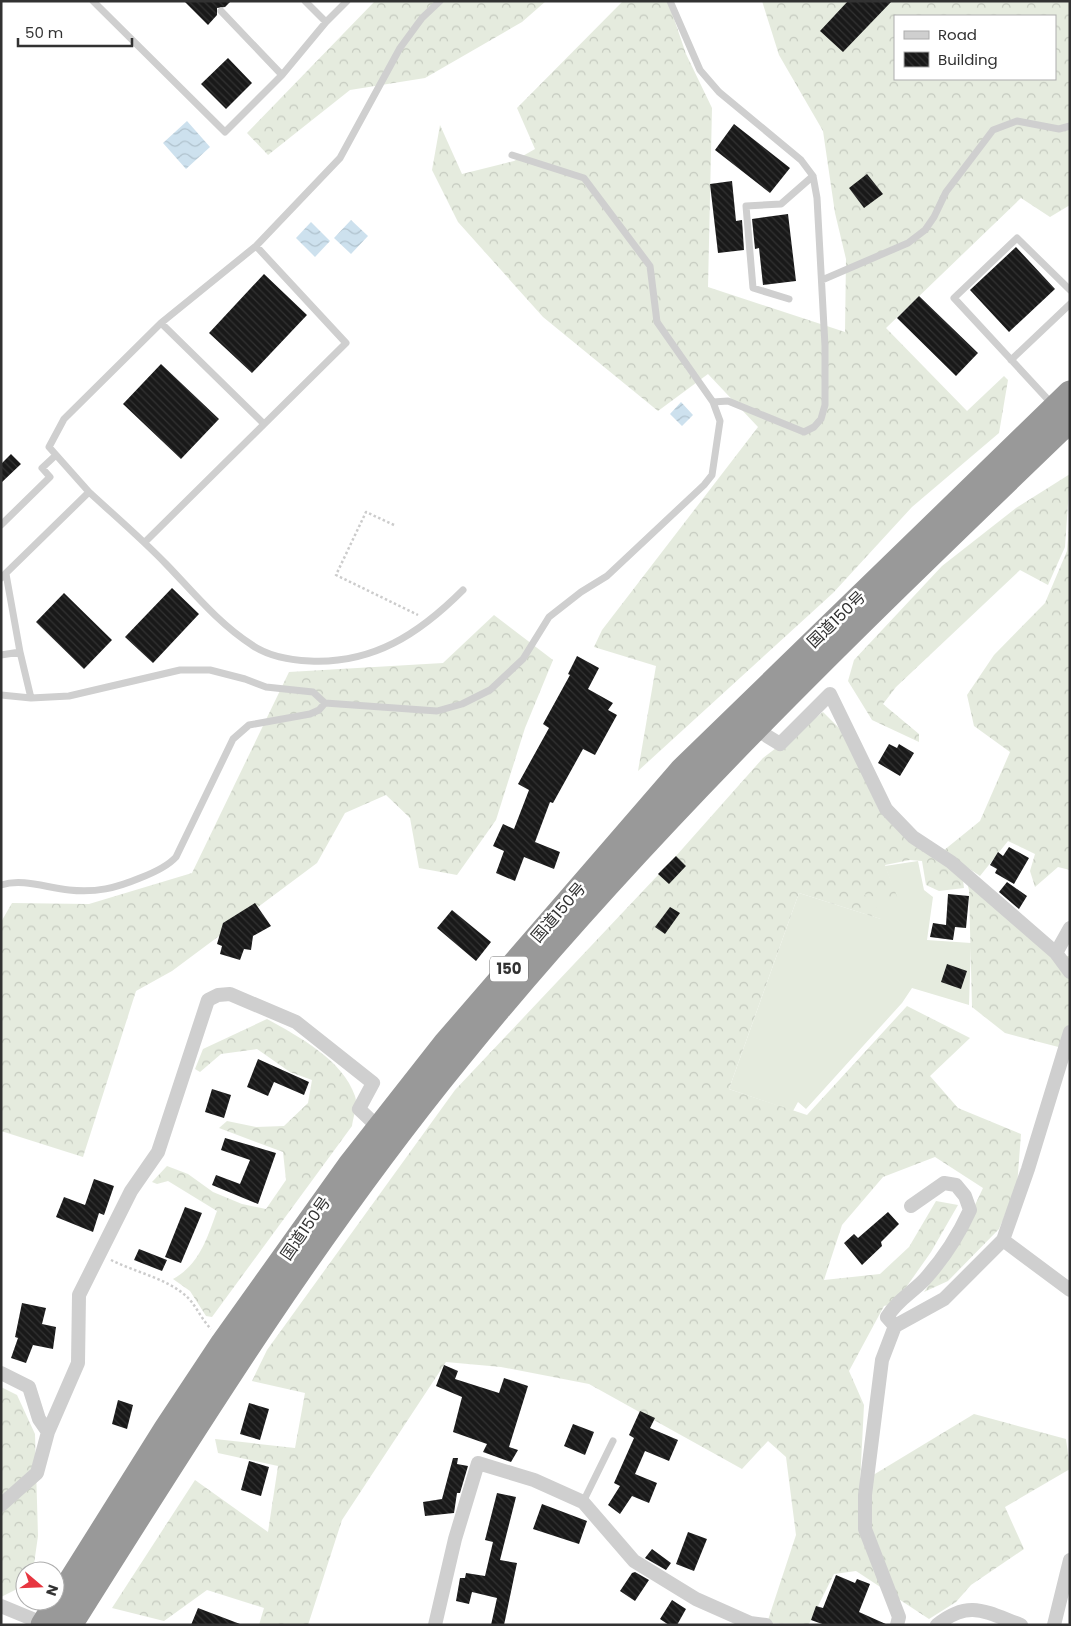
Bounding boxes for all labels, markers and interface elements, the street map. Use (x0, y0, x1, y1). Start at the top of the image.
scale bar (18, 15, 131, 47)
legend (894, 15, 1056, 80)
text: 50 m (25, 22, 63, 43)
text: Road (938, 24, 977, 45)
text: Building (938, 49, 998, 70)
street label: 国道150号 (802, 586, 871, 653)
street label: 国道150号 (526, 877, 591, 948)
road number: 150 (490, 956, 528, 982)
street label: 国道150号 (275, 1192, 336, 1265)
north arrow (15, 1561, 65, 1611)
text: N (41, 1582, 63, 1598)

